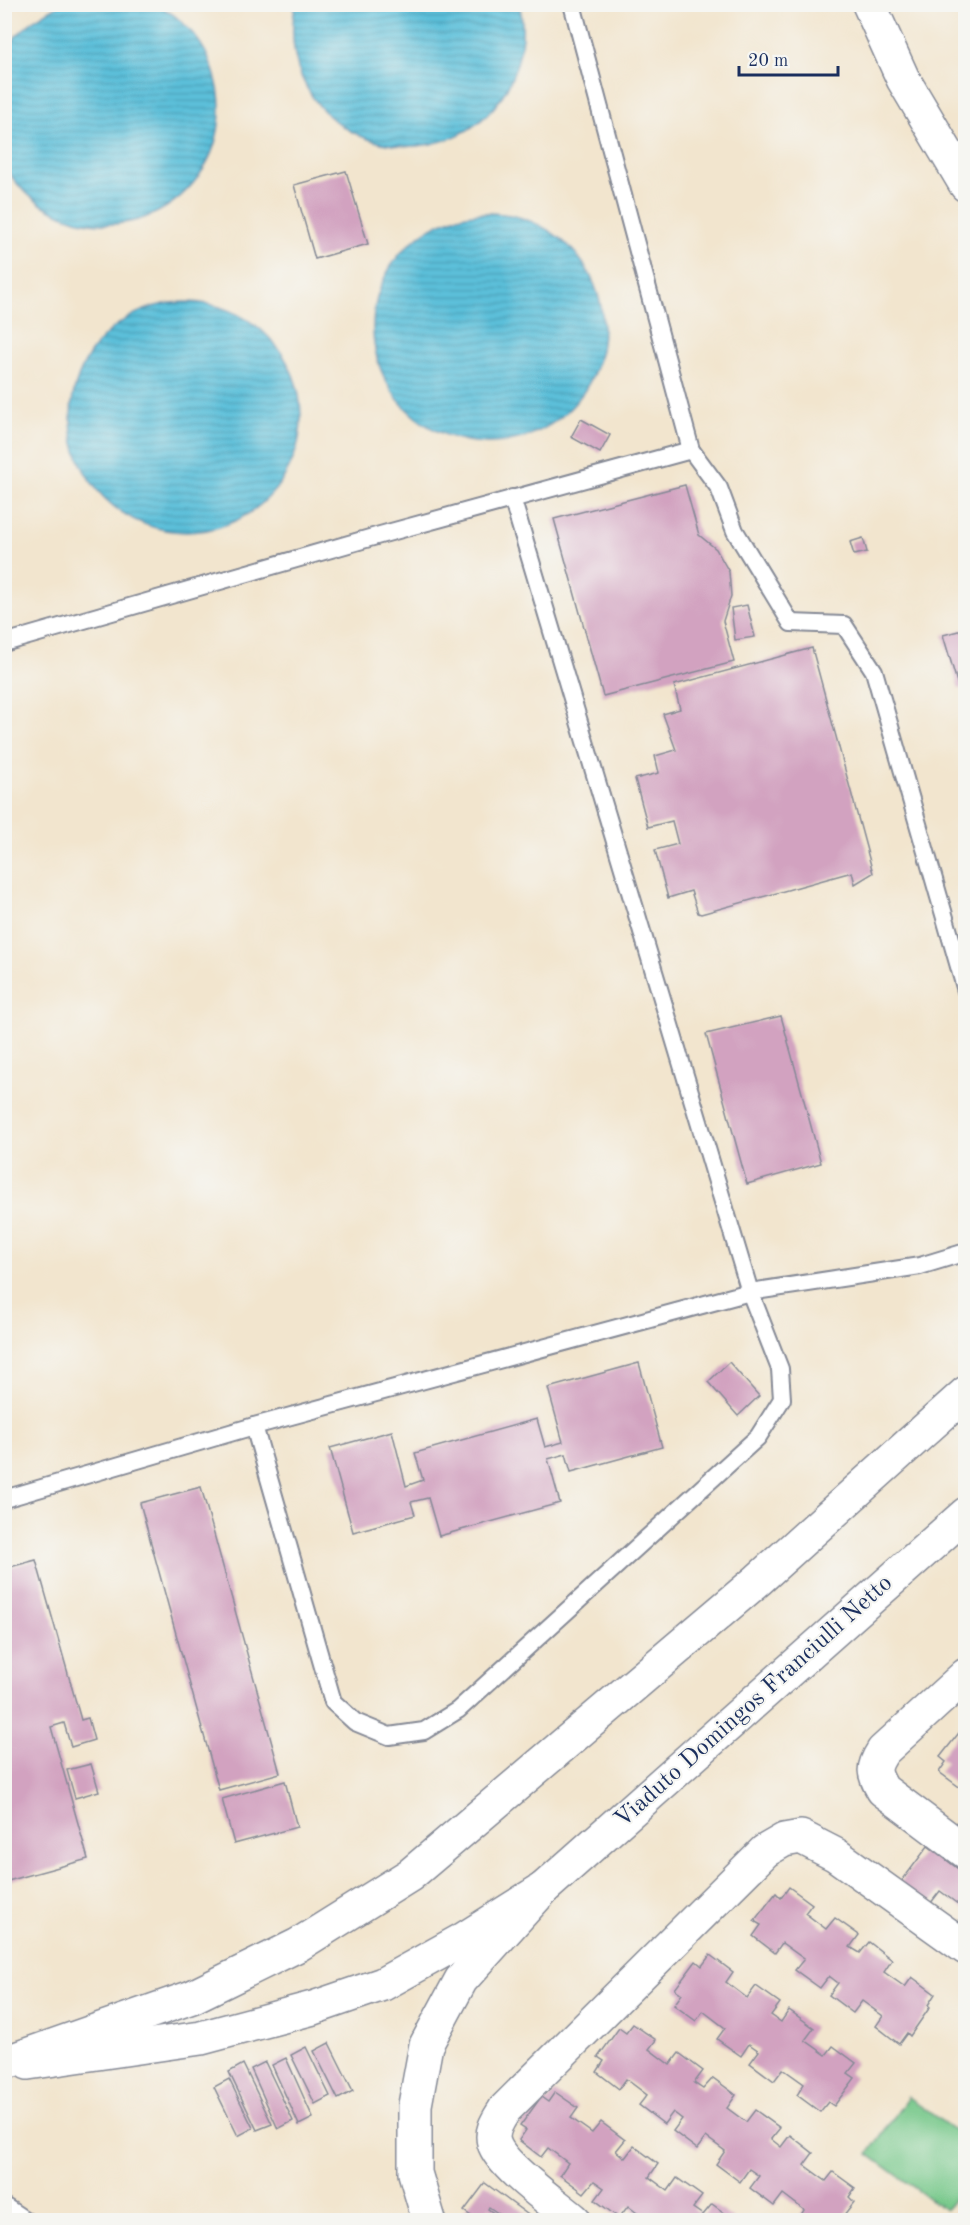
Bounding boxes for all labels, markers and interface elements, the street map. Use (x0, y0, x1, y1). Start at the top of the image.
scale bar (739, 39, 838, 77)
text: 20 m (748, 52, 788, 70)
street label: Viaduto Domingos Franciulli Netto (611, 1571, 897, 1833)

